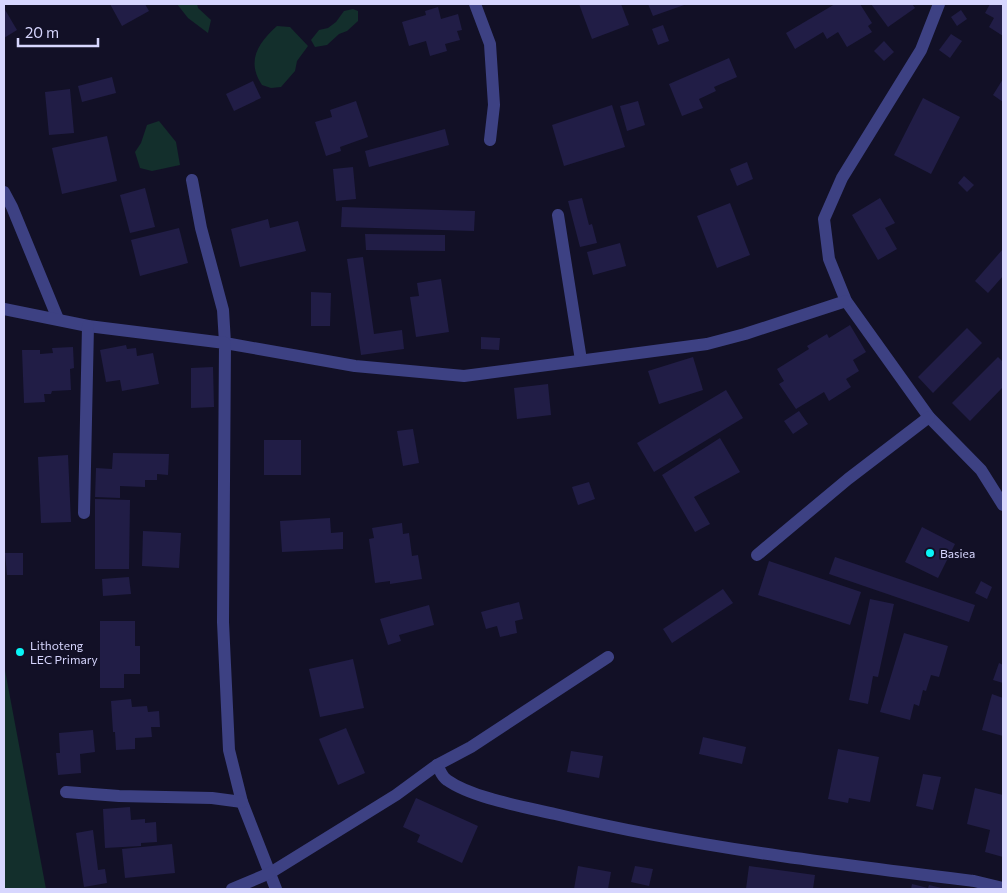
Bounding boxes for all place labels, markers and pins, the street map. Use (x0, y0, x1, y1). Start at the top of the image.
place label: Basiea (940, 546, 975, 560)
marker: Basiea (924, 547, 936, 559)
place label: Lithoteng LEC Primary (30, 638, 98, 666)
marker: Lithoteng LEC Primary (14, 646, 26, 658)

